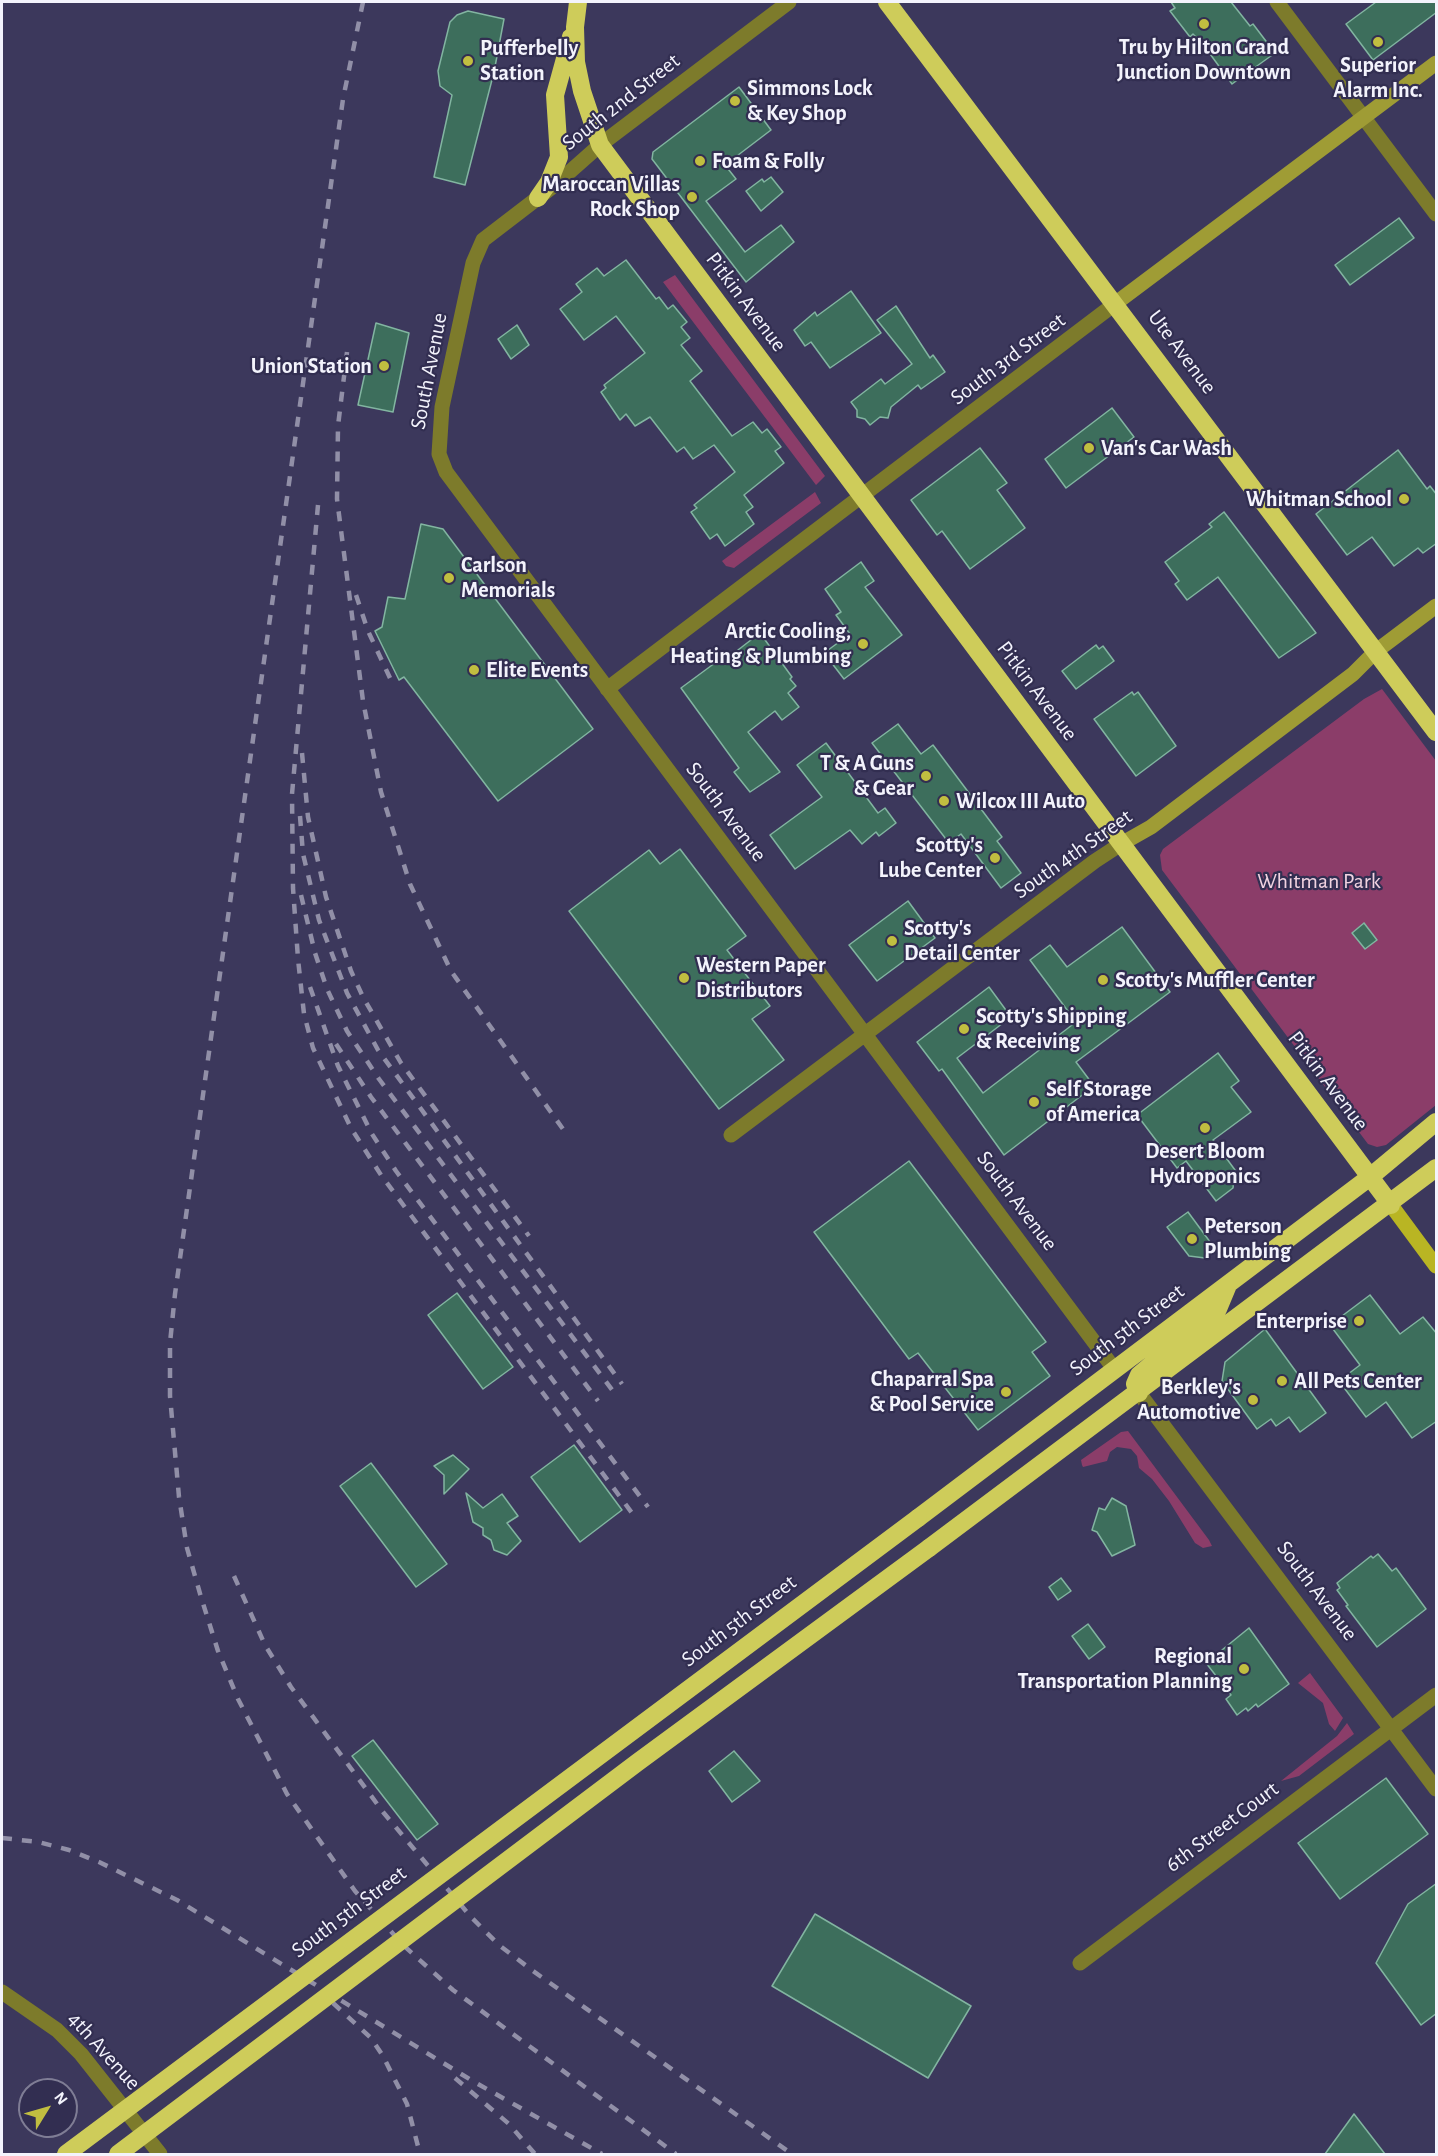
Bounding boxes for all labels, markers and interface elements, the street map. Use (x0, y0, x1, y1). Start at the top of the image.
marker: Tru by Hilton Grand Junction Downtown (1197, 17, 1211, 31)
place label: Tru by Hilton Grand Junction Downtown (1117, 34, 1291, 86)
place label: Pufferbelly Station (480, 35, 578, 86)
marker: Superior Alarm Inc. (1371, 35, 1385, 49)
street label: South 2nd Street (557, 48, 685, 156)
place label: Superior Alarm Inc. (1333, 52, 1423, 104)
marker: Pufferbelly Station (461, 54, 475, 68)
place label: Simmons Lock & Key Shop (747, 75, 873, 126)
marker: Simmons Lock & Key Shop (728, 94, 742, 108)
place label: Foam & Folly (712, 148, 825, 174)
marker: Foam & Folly (693, 154, 707, 168)
place label: Maroccan Villas Rock Shop (542, 171, 680, 222)
marker: Maroccan Villas Rock Shop (685, 190, 699, 204)
street label: Pitkin Avenue (700, 247, 792, 357)
street label: Ute Avenue (1142, 305, 1222, 399)
street label: South 3rd Street (945, 307, 1071, 411)
street label: South Avenue (405, 310, 453, 432)
place label: Union Station (251, 353, 372, 379)
marker: Union Station (377, 359, 391, 373)
place label: Van's Car Wash (1101, 435, 1232, 461)
marker: Van's Car Wash (1082, 441, 1096, 455)
place label: Whitman School (1246, 486, 1392, 512)
marker: Whitman School (1397, 492, 1411, 506)
place label: Carlson Memorials (461, 552, 555, 604)
marker: Carlson Memorials (442, 571, 456, 585)
place label: Arctic Cooling, Heating & Plumbing (670, 618, 851, 670)
street label: Pitkin Avenue (991, 636, 1083, 746)
marker: Arctic Cooling, Heating & Plumbing (856, 637, 870, 651)
place label: Elite Events (486, 657, 588, 683)
marker: Elite Events (467, 663, 481, 677)
place label: T & A Guns & Gear (820, 750, 914, 802)
street label: South Avenue (680, 757, 772, 867)
marker: T & A Guns & Gear (919, 769, 933, 783)
place label: Wilcox III Auto (956, 788, 1085, 814)
marker: Wilcox III Auto (937, 794, 951, 808)
street label: South 4th Street (1009, 803, 1137, 905)
place label: Scotty's Lube Center (878, 832, 983, 884)
marker: Scotty's Lube Center (988, 851, 1002, 865)
park label: Whitman Park (1257, 868, 1381, 894)
place label: Scotty's Detail Center (904, 915, 1020, 966)
marker: Scotty's Detail Center (885, 934, 899, 948)
place label: Western Paper Distributors (696, 952, 826, 1004)
place label: Scotty's Muffler Center (1115, 967, 1315, 993)
marker: Western Paper Distributors (677, 971, 691, 985)
marker: Scotty's Muffler Center (1096, 973, 1110, 987)
place label: Scotty's Shipping & Receiving (976, 1003, 1126, 1054)
marker: Scotty's Shipping & Receiving (957, 1022, 971, 1036)
street label: Pitkin Avenue (1282, 1026, 1374, 1136)
place label: Self Storage of America (1046, 1076, 1152, 1128)
marker: Self Storage of America (1027, 1095, 1041, 1109)
marker: Desert Bloom Hydroponics (1198, 1121, 1212, 1135)
place label: Desert Bloom Hydroponics (1145, 1138, 1265, 1190)
street label: South Avenue (971, 1146, 1063, 1256)
place label: Peterson Plumbing (1204, 1213, 1291, 1264)
marker: Peterson Plumbing (1185, 1232, 1199, 1246)
street label: South 5th Street (1064, 1278, 1190, 1382)
place label: Enterprise (1256, 1308, 1347, 1334)
marker: Enterprise (1352, 1314, 1366, 1328)
place label: Chaparral Spa & Pool Service (870, 1366, 994, 1418)
place label: All Pets Center (1294, 1368, 1422, 1394)
place label: Berkley's Automotive (1137, 1374, 1241, 1426)
marker: All Pets Center (1275, 1374, 1289, 1388)
marker: Chaparral Spa & Pool Service (999, 1385, 1013, 1399)
marker: Berkley's Automotive (1246, 1393, 1260, 1407)
street label: South Avenue (1271, 1536, 1363, 1646)
street label: South 5th Street (676, 1569, 802, 1673)
place label: Regional Transportation Planning (1018, 1643, 1232, 1694)
marker: Regional Transportation Planning (1237, 1662, 1251, 1676)
street label: 6th Street Court (1160, 1776, 1284, 1878)
street label: South 5th Street (286, 1860, 412, 1964)
street label: 4th Avenue (62, 2006, 146, 2096)
north arrow (18, 2078, 78, 2138)
text: N (51, 2089, 71, 2108)

